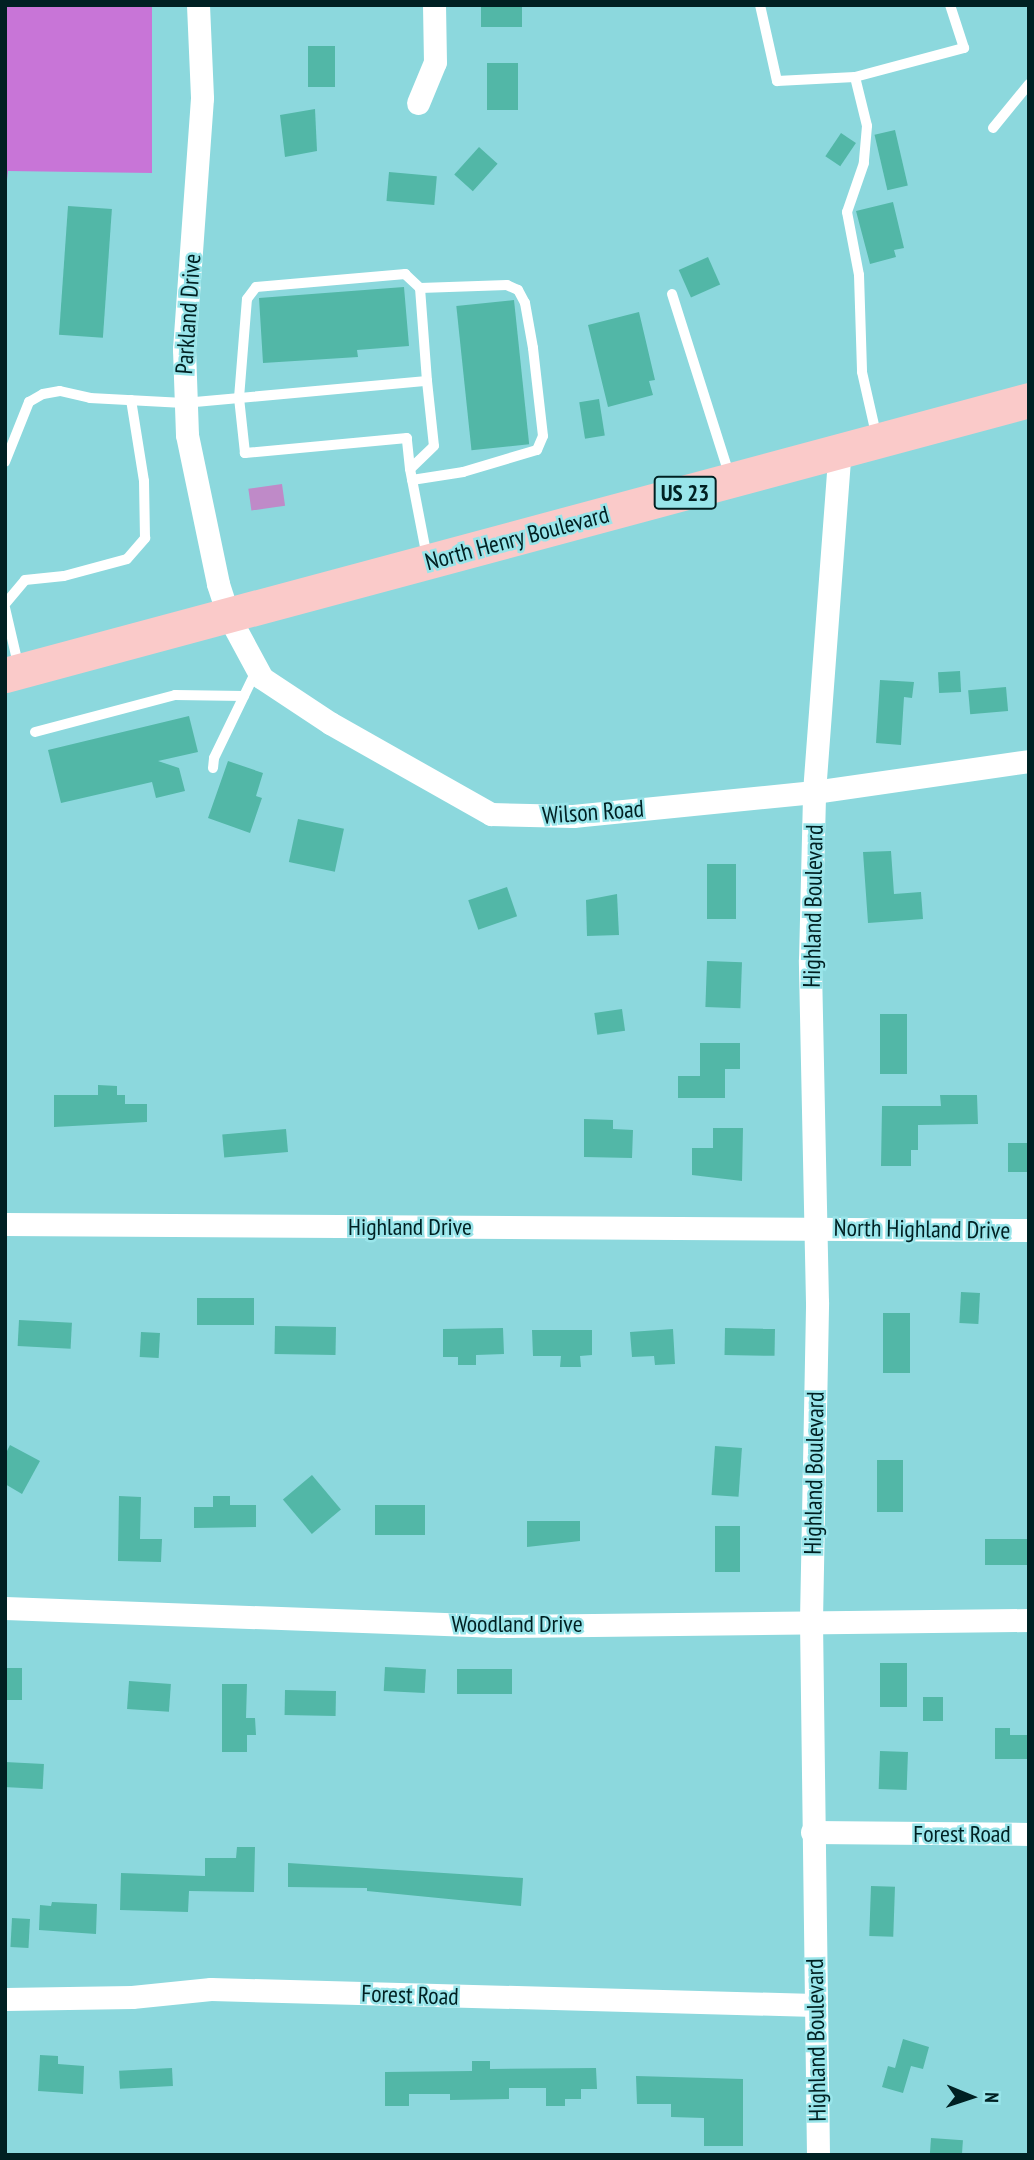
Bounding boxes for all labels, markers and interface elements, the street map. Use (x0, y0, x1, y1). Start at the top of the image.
street label: Parkland Drive (169, 253, 207, 375)
road number: US 23 (654, 474, 716, 512)
street label: North Henry Boulevard (422, 500, 612, 576)
street label: Wilson Road (541, 794, 645, 830)
street label: Highland Boulevard (797, 824, 829, 988)
street label: Highland Drive (348, 1213, 472, 1241)
street label: North Highland Drive (834, 1213, 1010, 1245)
street label: Highland Boulevard (798, 1391, 830, 1555)
street label: Woodland Drive (451, 1610, 583, 1638)
street label: Forest Road (913, 1820, 1011, 1848)
street label: Highland Boulevard (800, 1958, 832, 2122)
street label: Forest Road (361, 1979, 459, 2011)
north arrow (936, 2062, 1006, 2132)
text: N (980, 2092, 1004, 2103)

